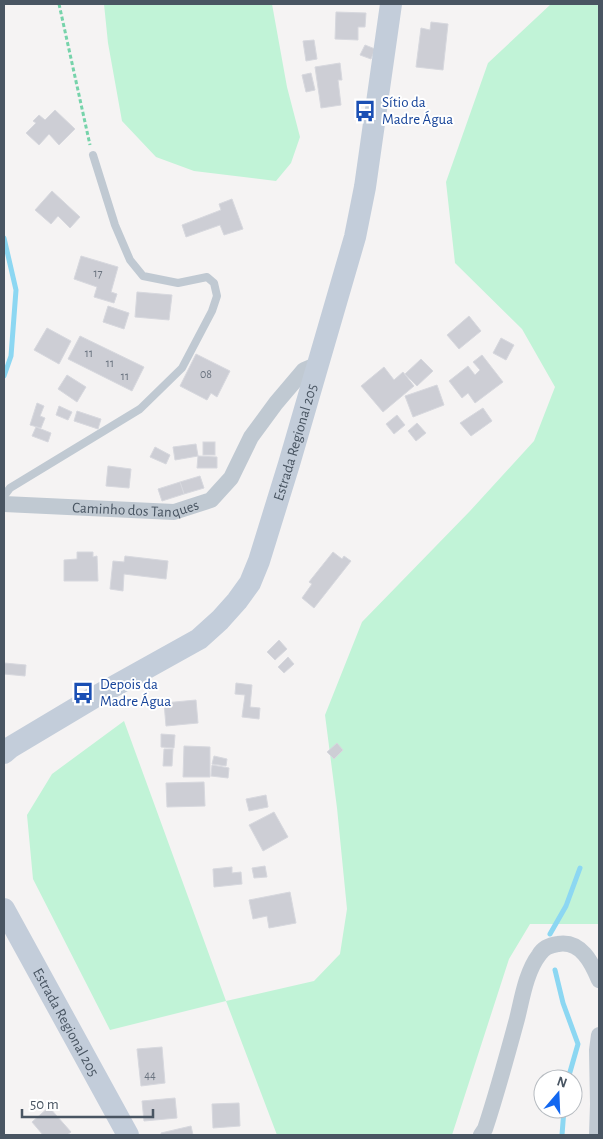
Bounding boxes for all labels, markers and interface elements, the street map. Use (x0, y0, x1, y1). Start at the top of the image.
place label: Sítio da Madre Água (382, 95, 453, 127)
bus stop icon: Sítio da Madre Água (352, 98, 378, 124)
house number: 17 (93, 267, 103, 279)
house number: 11 (85, 347, 93, 359)
house number: 11 (106, 357, 114, 369)
house number: 08 (200, 368, 212, 380)
house number: 11 (121, 370, 129, 382)
street label: Estrada Regional 205 (271, 382, 320, 503)
street label: Caminho dos Tanques (72, 497, 201, 520)
place label: Depois da Madre Água (100, 677, 171, 709)
bus stop icon: Depois da Madre Água (70, 680, 96, 706)
street label: Estrada Regional 205 (30, 966, 101, 1079)
house number: 44 (144, 1069, 156, 1081)
north arrow (533, 1069, 583, 1119)
text: N (555, 1074, 569, 1091)
scale bar (22, 1086, 154, 1118)
text: 50 m (30, 1097, 59, 1112)

